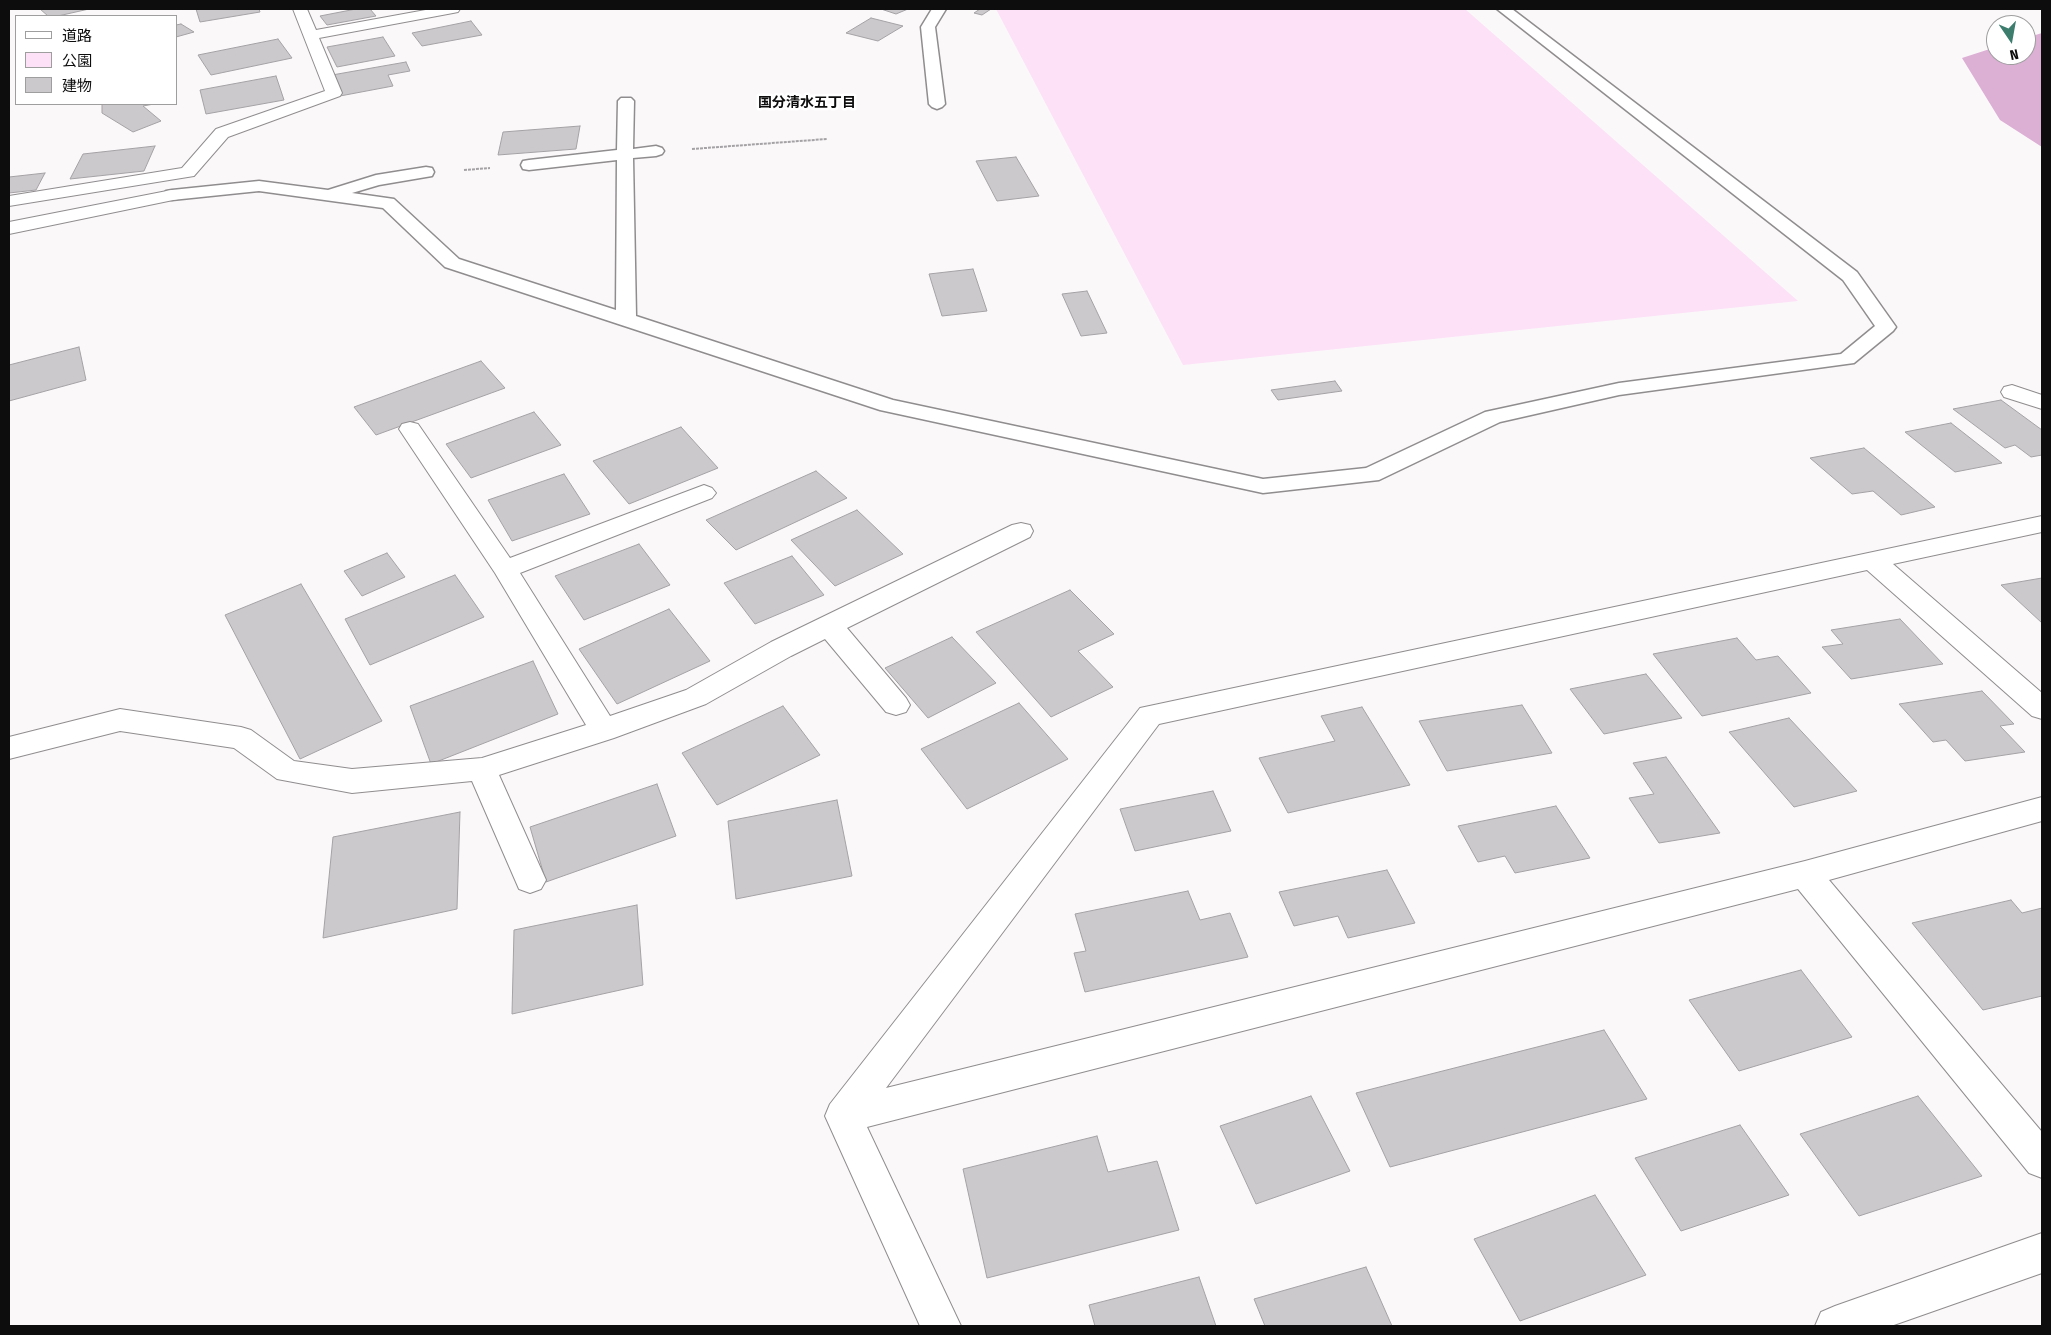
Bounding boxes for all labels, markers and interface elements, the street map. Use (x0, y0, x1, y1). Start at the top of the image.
legend (15, 15, 178, 105)
north arrow (1986, 15, 2036, 65)
text: 道路 (62, 27, 92, 45)
text: N (2008, 45, 2020, 63)
text: 公園 (62, 52, 92, 70)
text: 建物 (62, 77, 92, 95)
district label: 国分清水五丁目 (758, 95, 856, 111)

